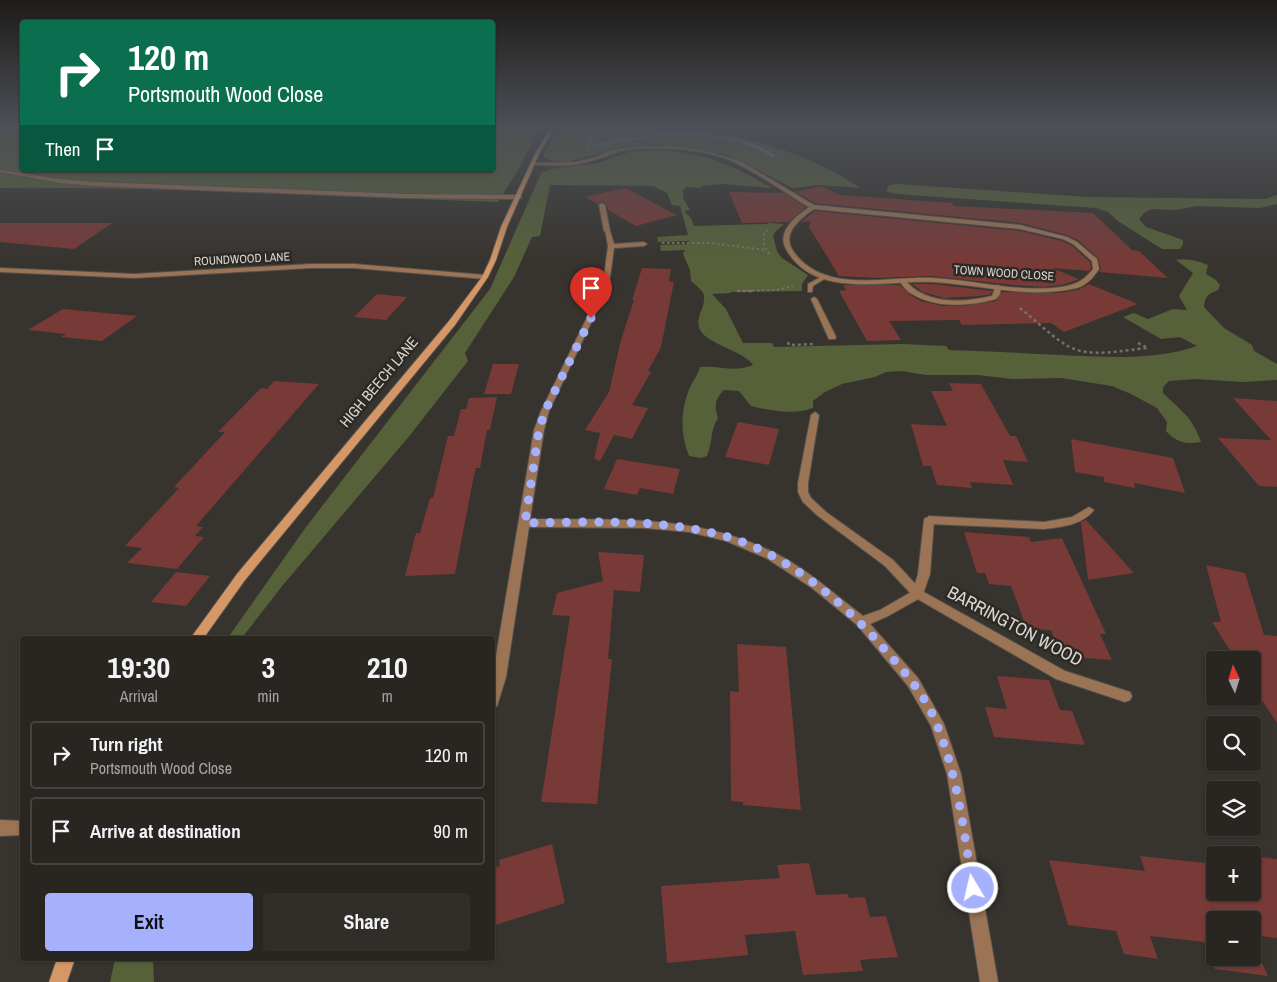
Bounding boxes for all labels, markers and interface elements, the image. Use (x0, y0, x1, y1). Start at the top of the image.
text: 120 m (128, 34, 209, 81)
icon: right (45, 40, 110, 105)
text: Portsmouth Wood Close (128, 79, 323, 109)
icon: arrive (91, 135, 119, 163)
text: Then (45, 136, 81, 162)
street label: ROUNDWOOD LANE (194, 248, 290, 270)
street label: TOWN WOOD CLOSE (953, 262, 1055, 284)
pin (570, 267, 612, 318)
icon: arrive (577, 274, 605, 302)
street label: HIGH BEECH LANE (335, 332, 423, 431)
street label: BARRINGTON WOOD (943, 579, 1087, 672)
text: 19:30 (107, 647, 170, 687)
text: 3 (262, 647, 275, 687)
text: 210 (367, 647, 408, 687)
north arrow (1206, 651, 1261, 706)
map controls (1206, 651, 1261, 966)
text: Arrival (120, 685, 158, 707)
text: min (257, 685, 279, 707)
text: m (382, 685, 393, 707)
button: search (1206, 716, 1261, 771)
text: Turn right (90, 731, 162, 757)
icon: right (47, 741, 75, 769)
text: 120 m (425, 742, 468, 768)
text: Portsmouth Wood Close (90, 757, 232, 779)
button: layers (1206, 781, 1261, 836)
icon: arrive (47, 817, 75, 845)
text: Arrive at destination (90, 818, 241, 844)
text: 90 m (433, 818, 468, 844)
button: + (1206, 846, 1261, 901)
position arrow (946, 861, 998, 913)
button: Exit (45, 893, 253, 951)
button: Share (263, 893, 470, 951)
button: − (1206, 911, 1261, 966)

